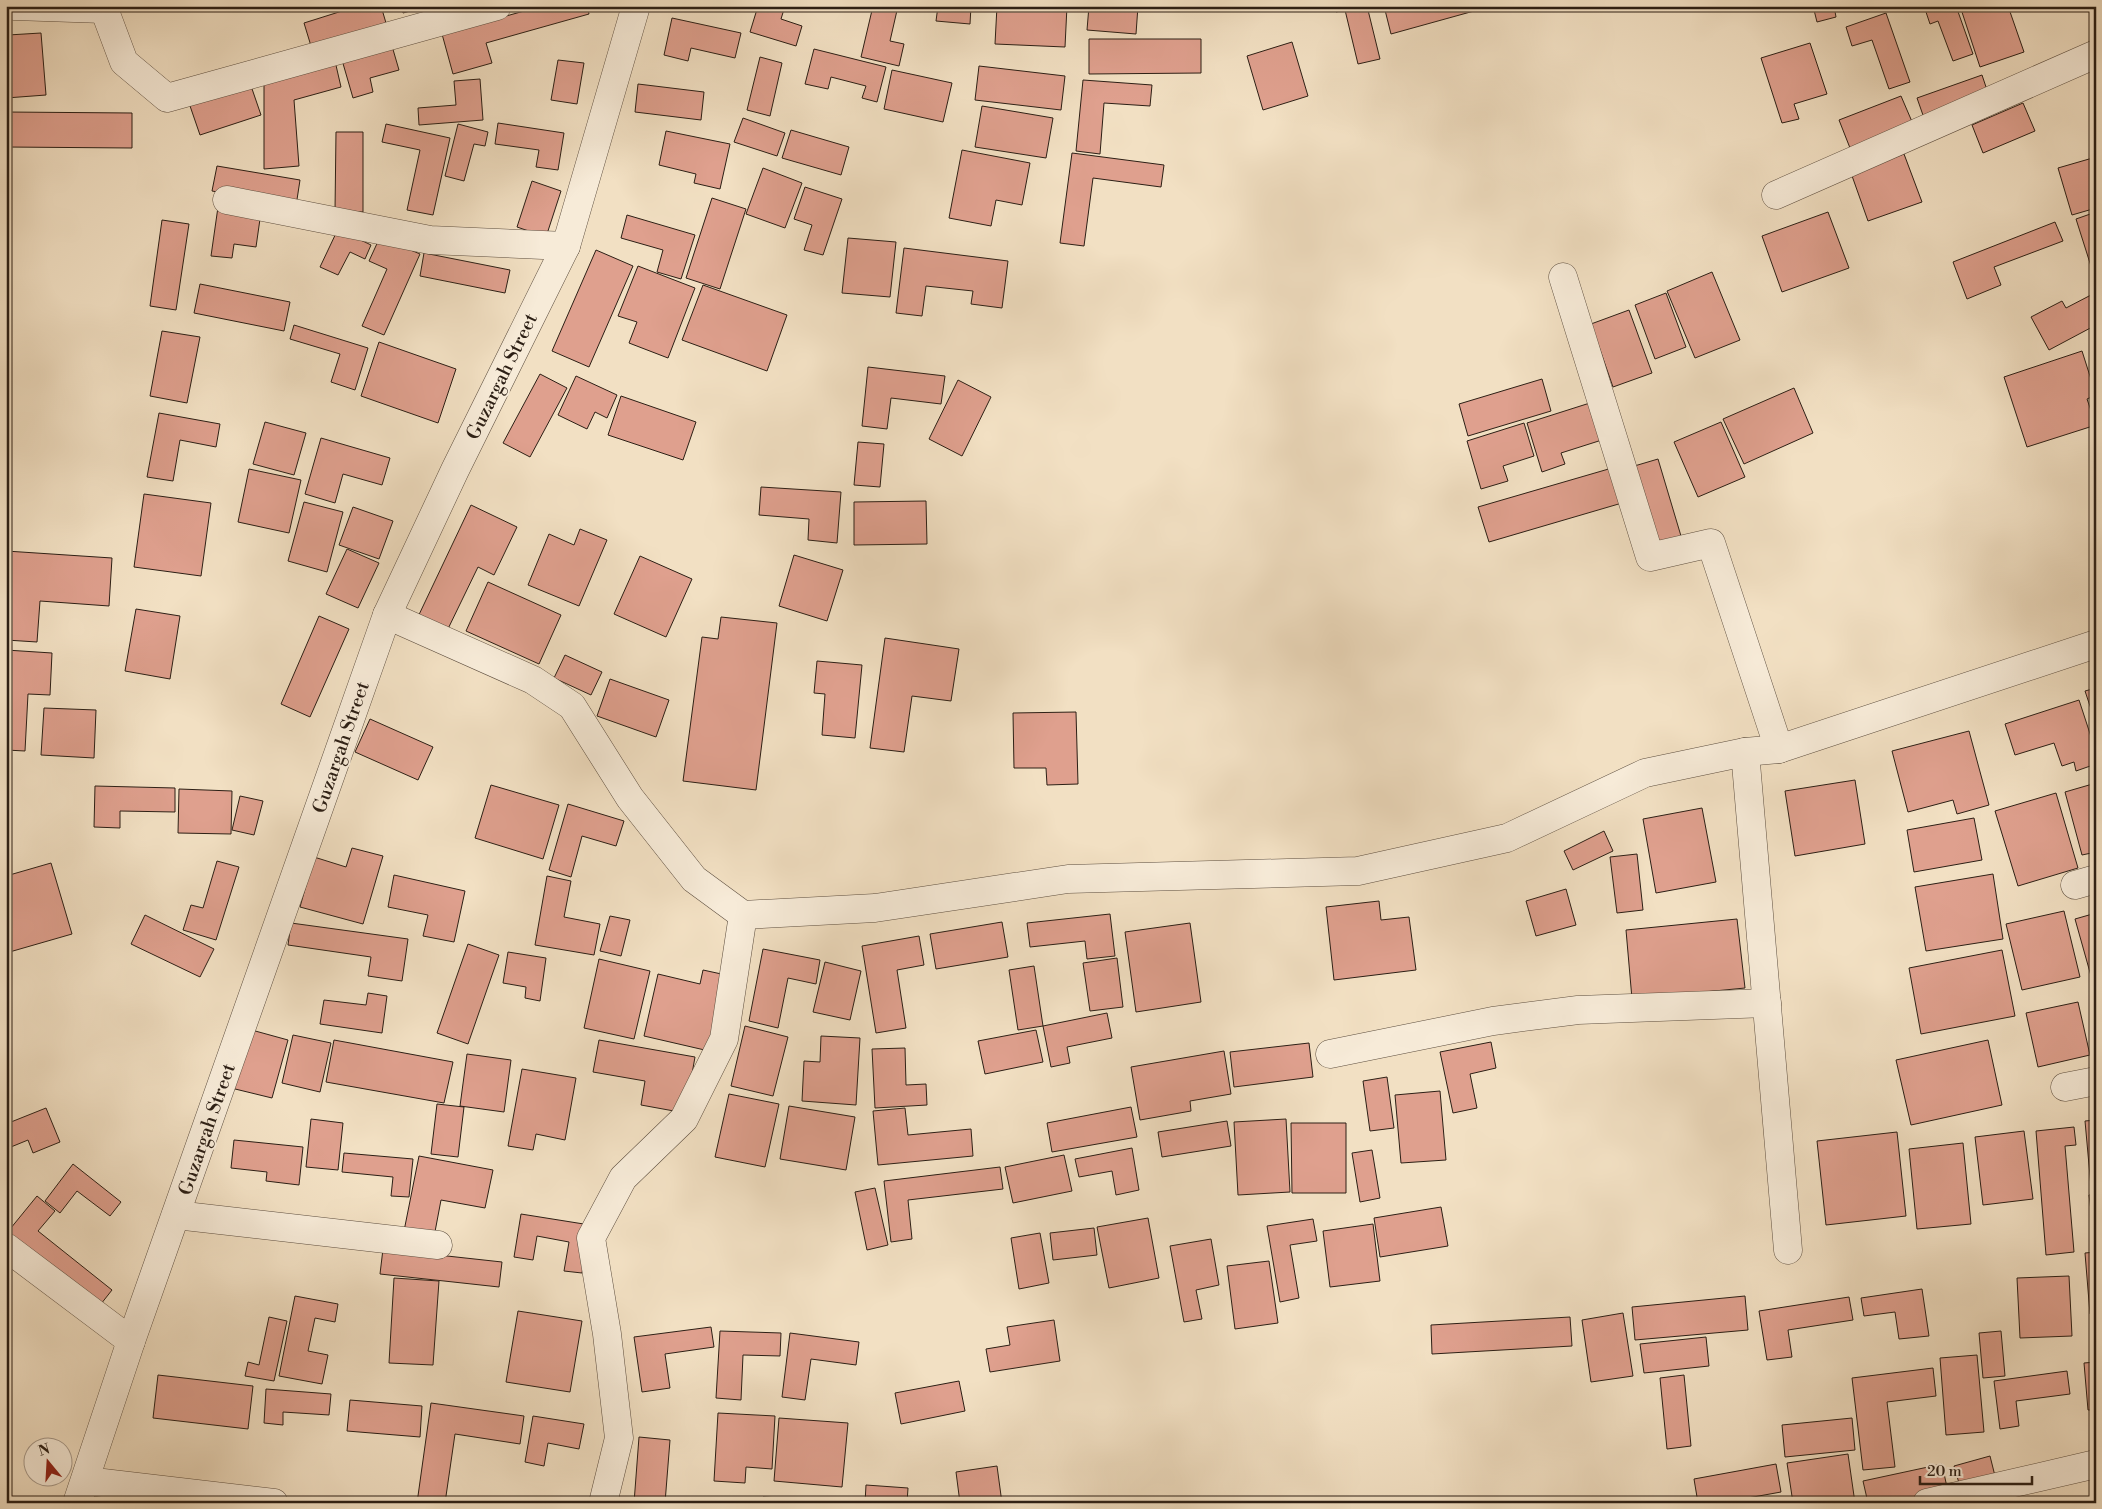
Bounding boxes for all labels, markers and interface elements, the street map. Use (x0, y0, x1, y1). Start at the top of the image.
street label: Guzargah Street (461, 309, 543, 444)
street label: Guzargah Street (307, 678, 375, 816)
street label: Guzargah Street (173, 1060, 241, 1198)
north arrow (22, 1436, 72, 1486)
text: N (36, 1440, 52, 1461)
scale bar (1920, 1454, 2032, 1486)
text: 20 m (1927, 1462, 1962, 1481)

